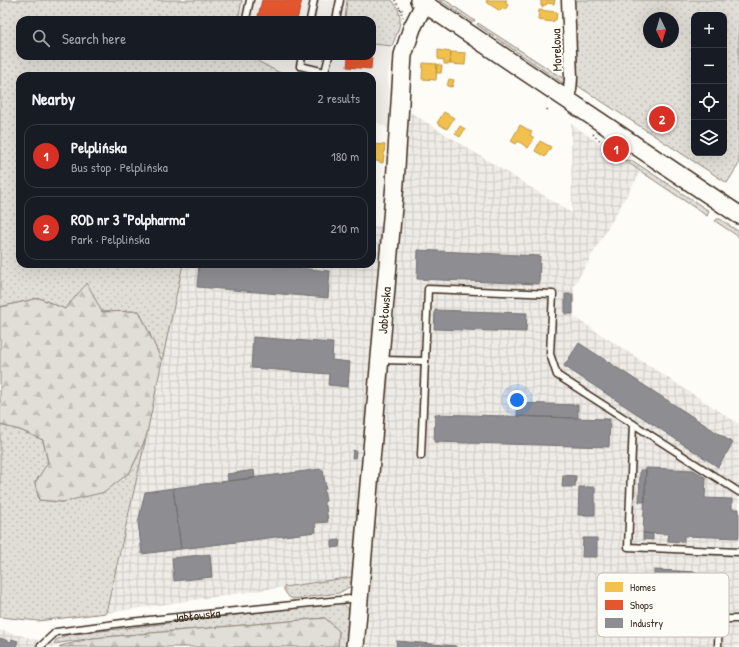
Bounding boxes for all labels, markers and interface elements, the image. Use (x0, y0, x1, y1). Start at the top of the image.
north arrow (643, 12, 679, 48)
map controls (691, 12, 727, 156)
button: + (691, 12, 727, 48)
search box (16, 16, 376, 60)
icon: search (30, 27, 52, 49)
text: Search here (62, 28, 126, 49)
street label: Morelowa (546, 28, 566, 72)
button: − (691, 48, 727, 84)
button: locate (691, 84, 727, 120)
text: Nearby (32, 87, 75, 110)
text: 2 results (318, 89, 360, 107)
pin: 2 (649, 104, 675, 134)
button: layers (691, 120, 727, 156)
pin: 1 (603, 134, 629, 164)
text: Pelplińska (71, 137, 127, 158)
text: 1 (44, 147, 48, 165)
text: 180 m (331, 147, 359, 165)
text: Bus stop · Pelplińska (71, 158, 168, 176)
text: ROD nr 3 "Polpharma" (71, 209, 190, 230)
text: 2 (43, 219, 49, 237)
text: 210 m (331, 219, 359, 237)
text: Park · Pelplińska (71, 230, 150, 248)
street label: Jabłowska (373, 286, 395, 334)
your location (507, 390, 527, 410)
legend (597, 573, 729, 637)
text: Homes (630, 580, 656, 594)
text: Shops (630, 598, 653, 612)
street label: Jabłowska (173, 604, 221, 626)
text: Industry (630, 616, 664, 630)

